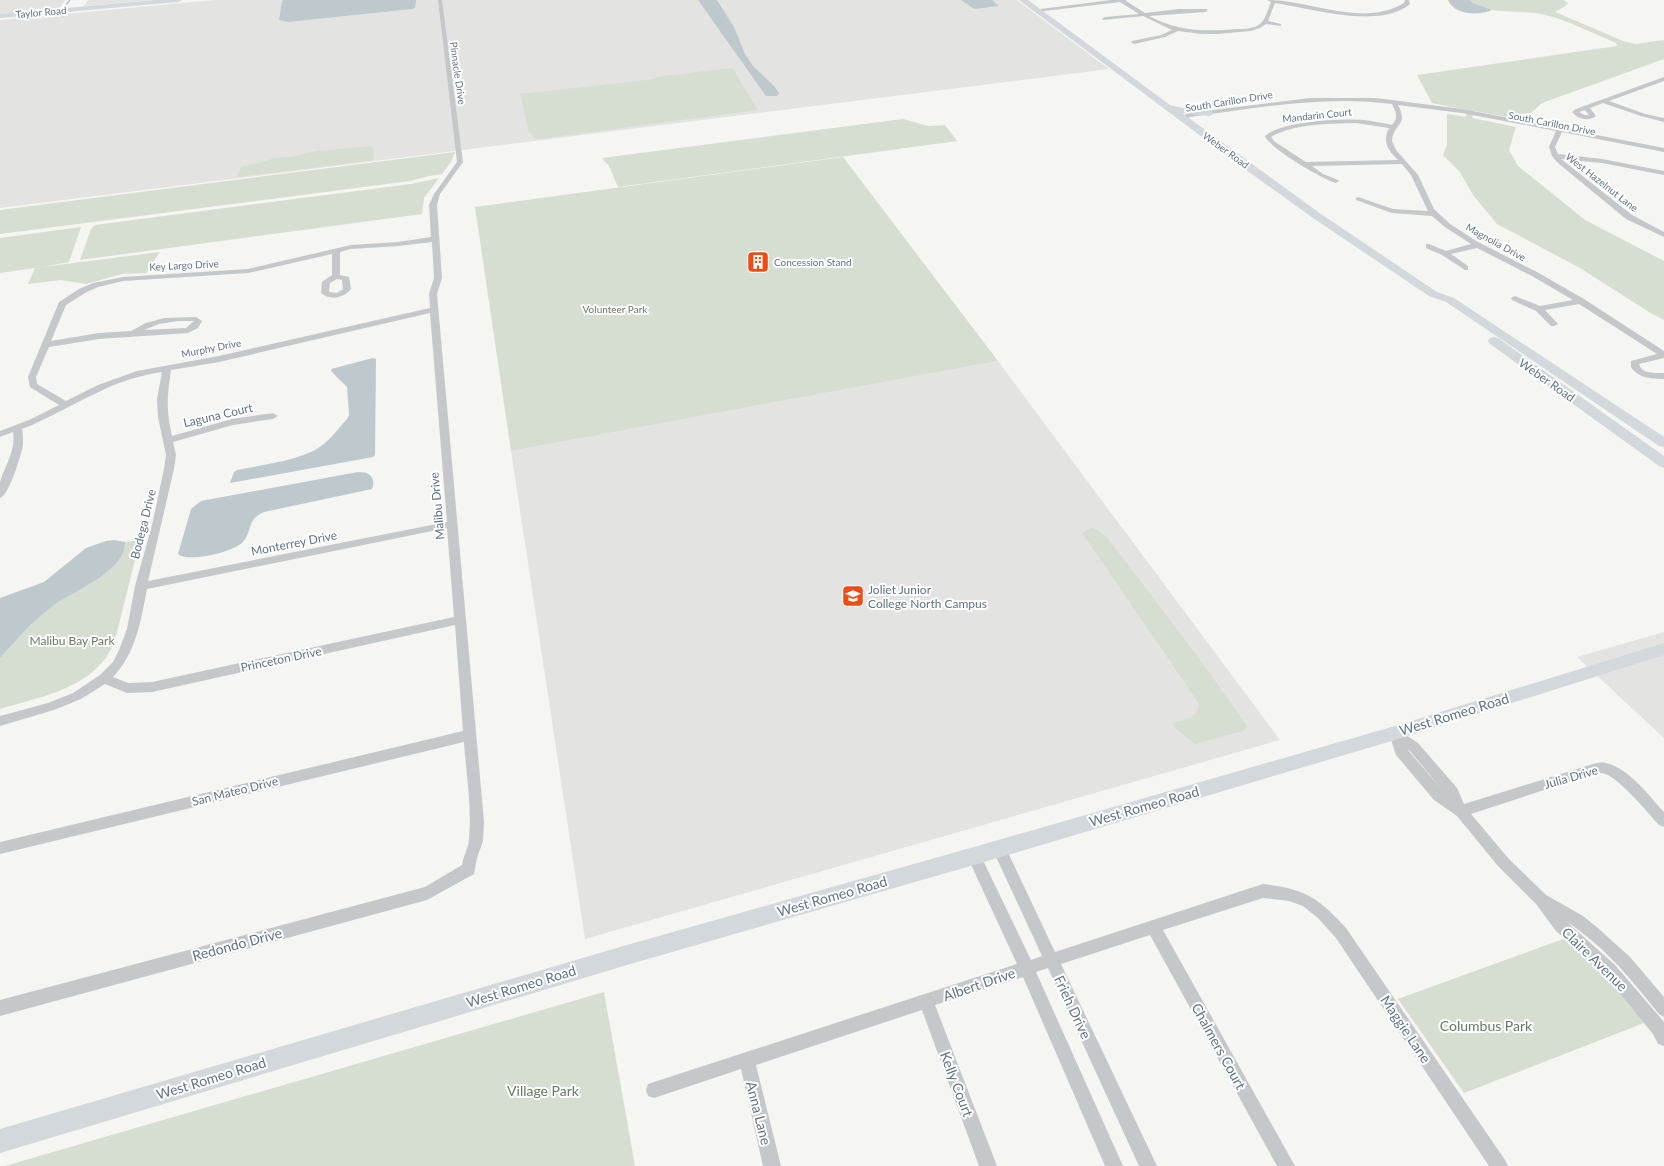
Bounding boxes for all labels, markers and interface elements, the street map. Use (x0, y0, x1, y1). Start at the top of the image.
street label: Taylor Road (15, 4, 67, 20)
street label: Pinnacle Drive (448, 41, 468, 105)
street label: South Carillon Drive (1184, 88, 1274, 114)
street label: Mandarin Court (1282, 105, 1353, 125)
street label: South Carillon Drive (1507, 109, 1597, 137)
street label: Weber Road (1201, 129, 1251, 171)
street label: West Hazelnut Lane (1563, 150, 1641, 214)
street label: Magnolia Drive (1464, 221, 1528, 263)
building icon: Concession Stand (745, 249, 771, 275)
place label: Concession Stand (774, 256, 852, 268)
street label: Key Largo Drive (149, 257, 219, 273)
park label: Volunteer Park (583, 303, 648, 315)
street label: Murphy Drive (180, 336, 242, 360)
street label: Weber Road (1516, 355, 1578, 405)
street label: Laguna Court (182, 400, 255, 430)
street label: Malibu Drive (427, 472, 447, 540)
street label: Bodega Drive (127, 488, 159, 560)
street label: Monterrey Drive (250, 527, 338, 559)
place label: Joliet Junior College North Campus (868, 582, 987, 611)
school or university icon: Joliet Junior College North Campus (840, 583, 866, 609)
park label: Malibu Bay Park (29, 633, 115, 648)
street label: Princeton Drive (239, 643, 323, 675)
street label: West Romeo Road (1397, 689, 1511, 739)
street label: Julia Drive (1543, 762, 1599, 792)
street label: San Mateo Drive (190, 773, 280, 809)
street label: West Romeo Road (1087, 782, 1201, 830)
street label: West Romeo Road (775, 872, 889, 920)
street label: Claire Avenue (1559, 923, 1631, 995)
street label: Redondo Drive (190, 924, 284, 964)
street label: West Romeo Road (464, 961, 578, 1011)
street label: Albert Drive (941, 964, 1017, 1004)
street label: Frieh Drive (1051, 973, 1095, 1041)
street label: Maggie Lane (1377, 992, 1435, 1066)
street label: Chalmers Court (1188, 1000, 1250, 1092)
park label: Columbus Park (1440, 1017, 1533, 1034)
street label: Kelly Court (937, 1049, 977, 1119)
street label: West Romeo Road (154, 1053, 268, 1103)
street label: Anna Lane (743, 1079, 775, 1147)
park label: Village Park (507, 1082, 580, 1099)

